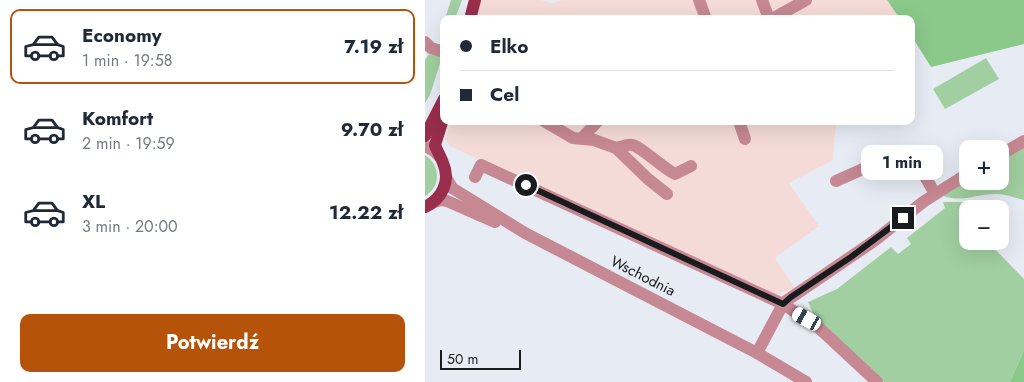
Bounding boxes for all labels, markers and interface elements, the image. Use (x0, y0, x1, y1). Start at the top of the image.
text: Economy (82, 22, 162, 49)
icon: car (22, 24, 67, 69)
text: 7.19 zł (344, 33, 403, 60)
text: Elko (490, 33, 528, 60)
text: 1 min · 19:58 (82, 49, 172, 72)
text: Cel (490, 81, 519, 108)
text: Komfort (82, 105, 153, 132)
icon: car (22, 107, 67, 152)
text: 9.70 zł (341, 116, 403, 143)
text: 2 min · 19:59 (82, 132, 175, 155)
map controls (959, 140, 1009, 250)
button: + (959, 140, 1009, 190)
callout: 1 min (862, 146, 944, 180)
text: 1 min (882, 151, 922, 174)
route start (515, 174, 537, 196)
text: XL (82, 188, 105, 215)
icon: car (22, 190, 67, 235)
text: 12.22 zł (329, 199, 403, 226)
button: − (959, 200, 1009, 250)
route end (892, 207, 914, 229)
text: 3 min · 20:00 (82, 215, 178, 238)
street label: Wschodnia (607, 250, 679, 302)
car (790, 305, 823, 333)
button: Potwierdź (20, 314, 405, 372)
scale bar (440, 347, 521, 370)
text: 50 m (447, 349, 478, 369)

